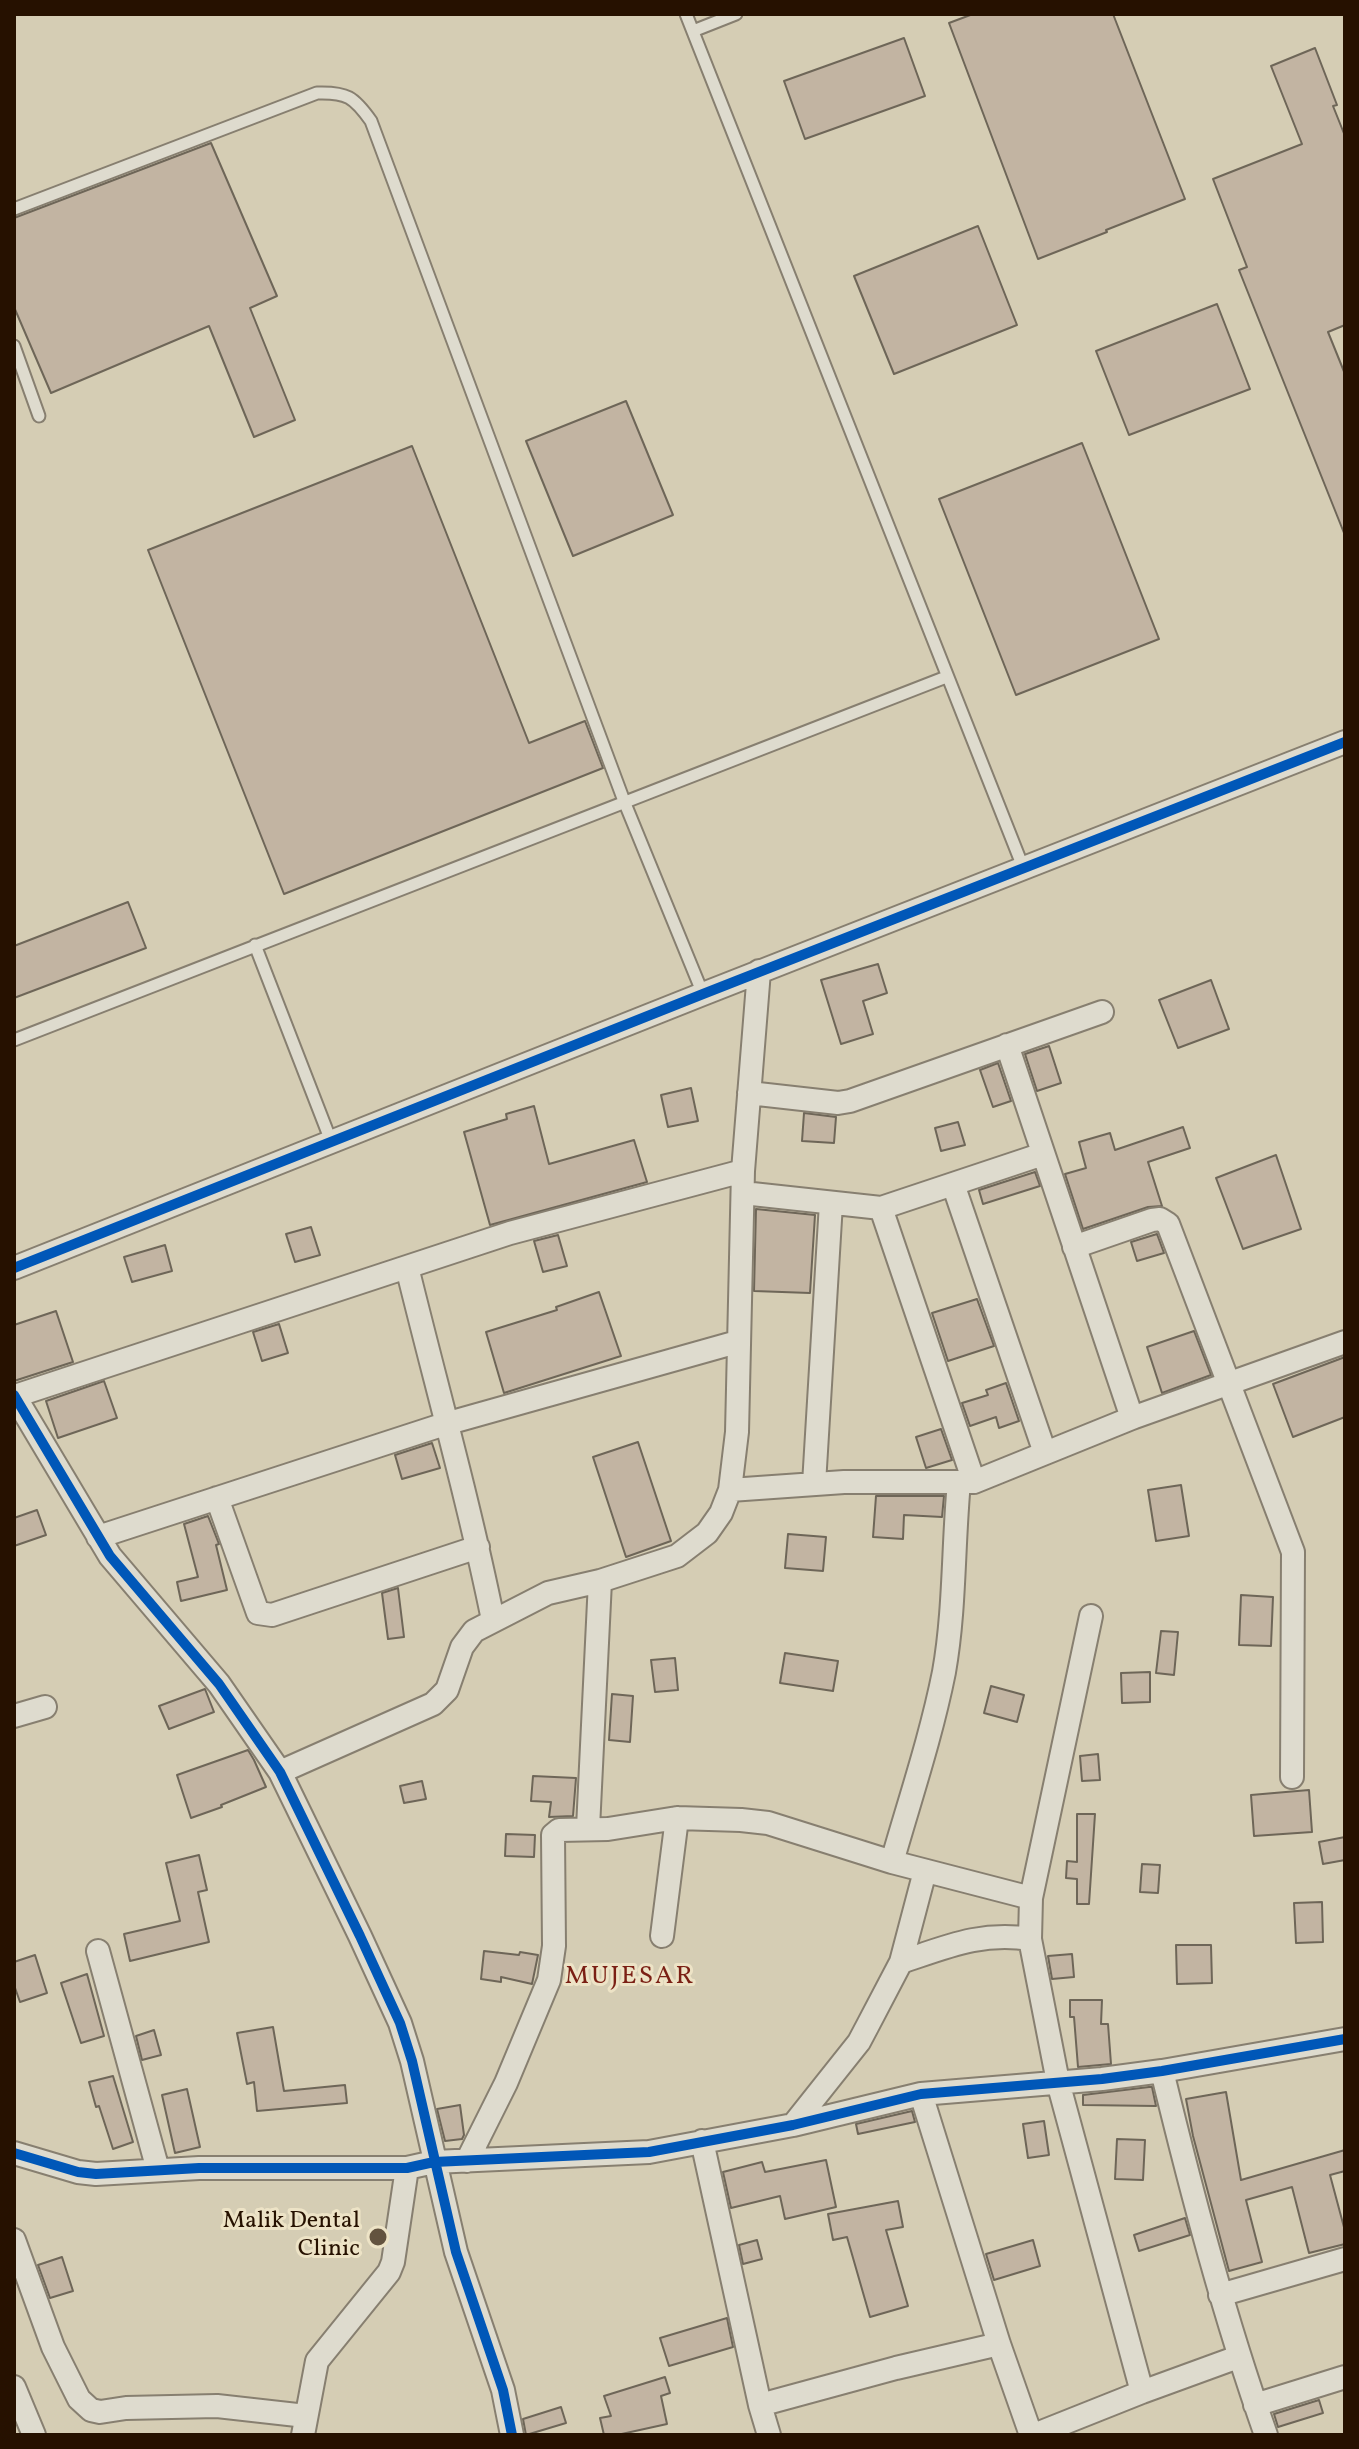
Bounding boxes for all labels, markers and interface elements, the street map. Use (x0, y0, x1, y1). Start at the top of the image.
district label: MUJESAR (565, 1962, 695, 1994)
place label: Malik Dental Clinic (223, 2209, 360, 2265)
marker: Malik Dental Clinic (367, 2226, 389, 2248)

